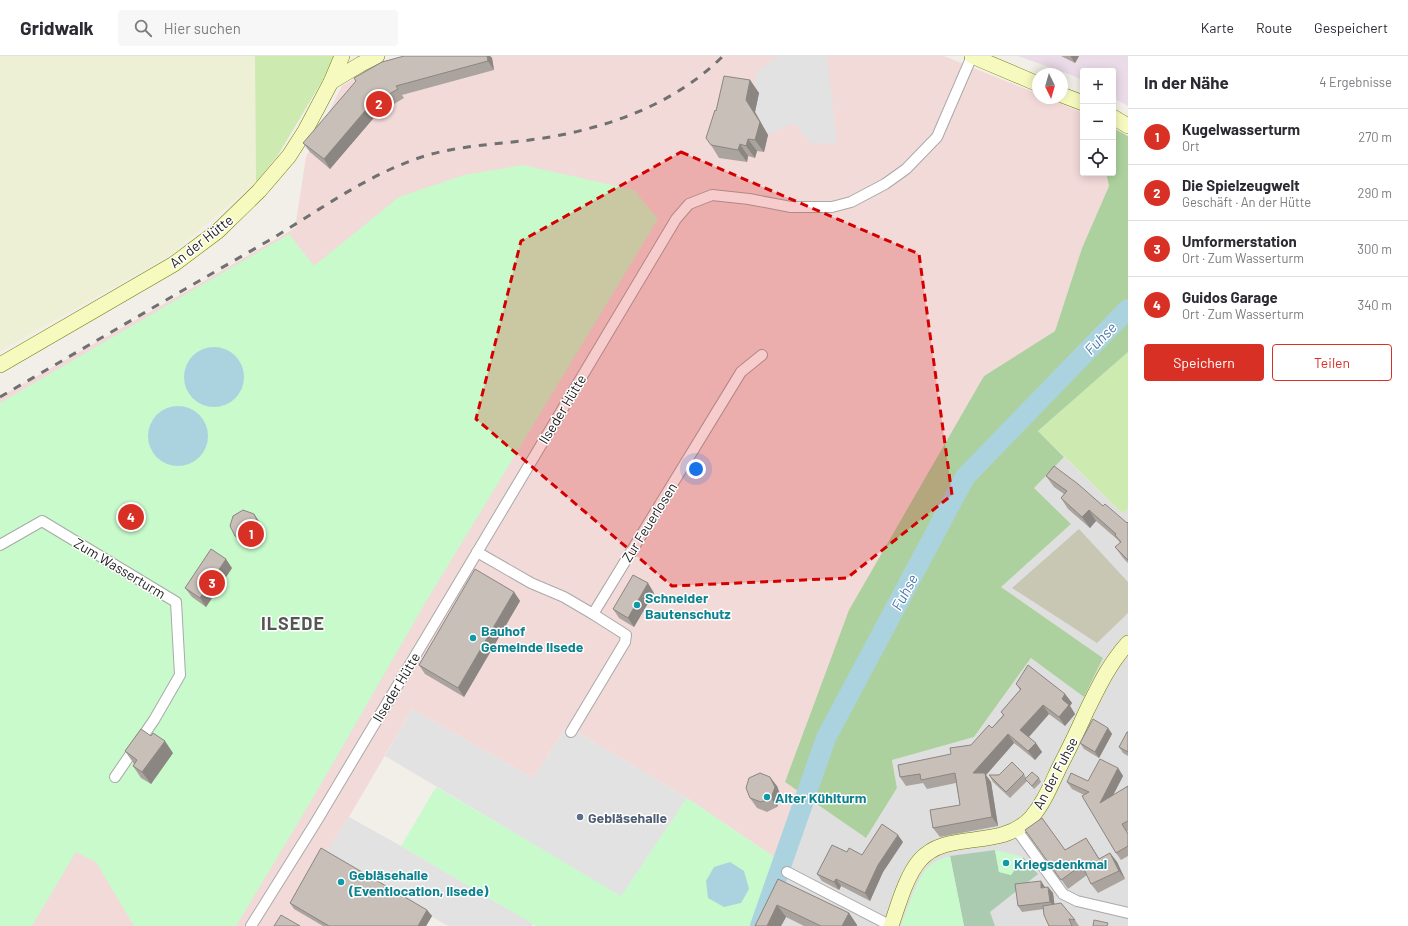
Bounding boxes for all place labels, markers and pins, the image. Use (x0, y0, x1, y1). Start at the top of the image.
pin: 2 (366, 89, 392, 119)
pin: 4 (118, 502, 144, 532)
pin: 1 (238, 519, 264, 549)
pin: 3 (199, 568, 225, 598)
place label: Schneider Bautenschutz (645, 589, 731, 622)
marker: Schneider Bautenschutz (632, 600, 642, 610)
place label: Bauhof Gemeinde Ilsede (481, 622, 584, 655)
marker: Bauhof Gemeinde Ilsede (468, 633, 478, 643)
place label: Alter Kühlturm (775, 789, 867, 806)
marker: Alter Kühlturm (762, 792, 772, 802)
place label: Gebläsehalle (588, 809, 667, 826)
marker: Gebläsehalle (575, 812, 585, 822)
place label: Kriegsdenkmal (1014, 855, 1107, 872)
marker: Kriegsdenkmal (1001, 858, 1011, 868)
place label: Gebläsehalle (Eventlocation, Ilsede) (348, 866, 489, 899)
marker: Gebläsehalle (Eventlocation, Ilsede) (336, 877, 346, 887)

